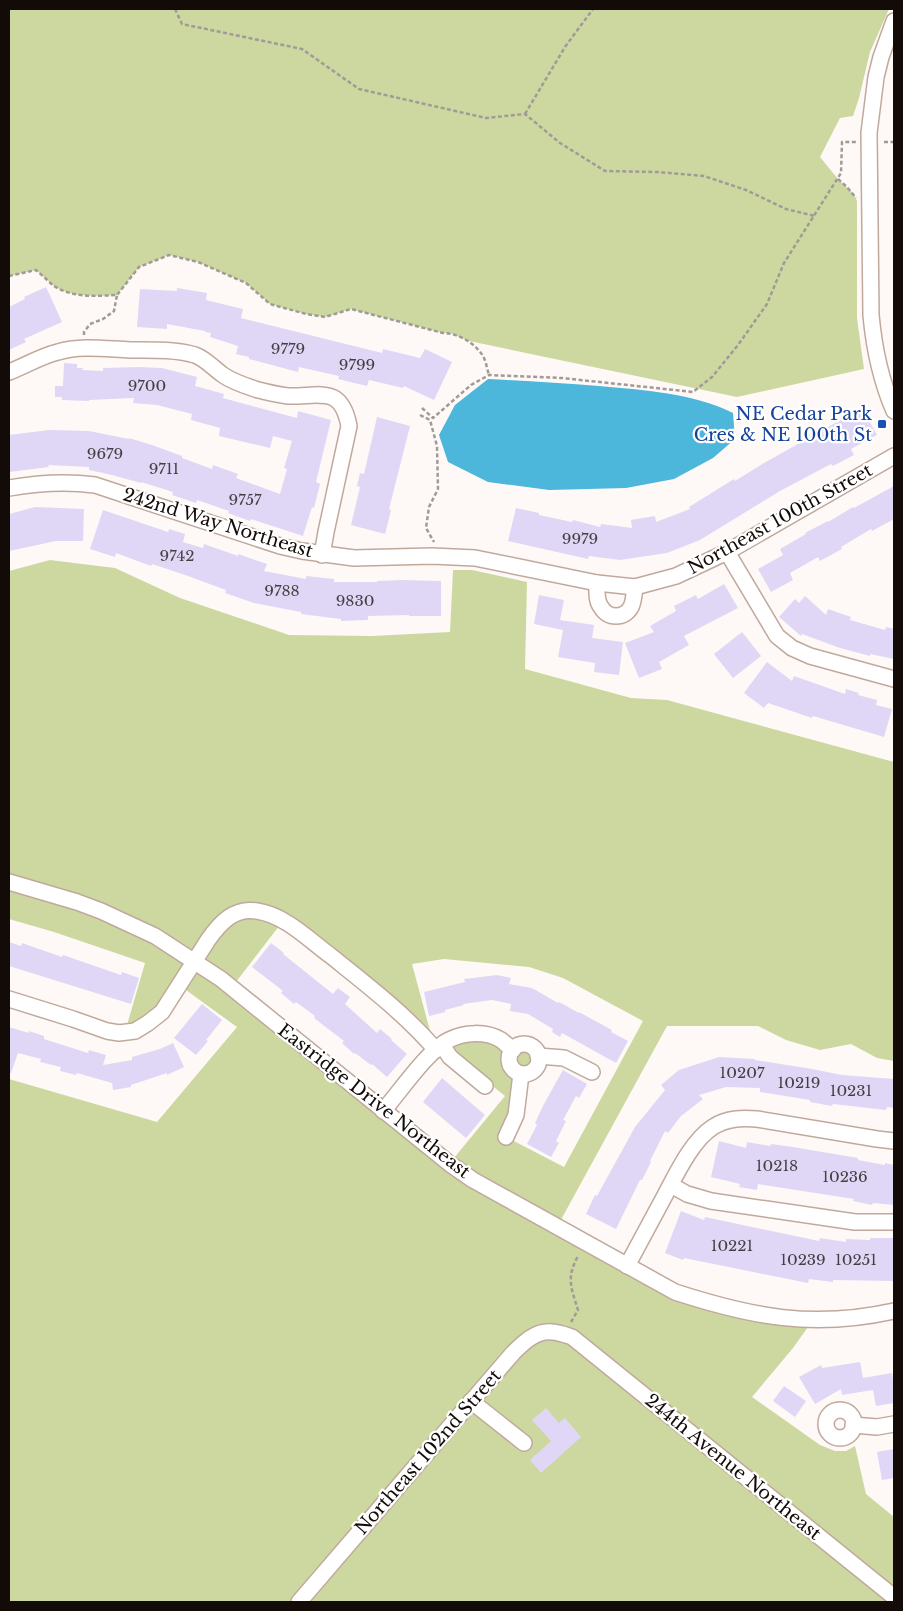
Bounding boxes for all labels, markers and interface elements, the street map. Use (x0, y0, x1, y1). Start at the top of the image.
house number: 9779 (271, 339, 305, 358)
house number: 9799 (339, 355, 375, 374)
house number: 9700 (128, 376, 166, 395)
place label: NE Cedar Park Cres & NE 100th St (694, 403, 872, 446)
marker: NE Cedar Park Cres & NE 100th St (876, 418, 888, 430)
house number: 9679 (87, 444, 123, 463)
house number: 9711 (149, 459, 179, 478)
street label: Northeast 100th Street (684, 459, 876, 579)
street label: 242nd Way Northeast (120, 484, 316, 562)
house number: 9757 (228, 490, 262, 509)
house number: 9979 (562, 529, 598, 548)
house number: 9742 (160, 546, 194, 565)
house number: 9788 (264, 581, 300, 600)
house number: 9830 (336, 591, 374, 610)
street label: Eastridge Drive Northeast (273, 1019, 475, 1183)
house number: 10207 (720, 1063, 765, 1082)
house number: 10219 (778, 1073, 820, 1092)
house number: 10231 (830, 1081, 872, 1100)
house number: 10218 (756, 1156, 798, 1175)
house number: 10236 (822, 1167, 868, 1186)
house number: 10221 (711, 1236, 753, 1255)
house number: 10239 (780, 1250, 826, 1269)
house number: 10251 (835, 1250, 877, 1269)
street label: Northeast 102nd Street (350, 1365, 506, 1539)
street label: 244th Avenue Northeast (641, 1389, 826, 1545)

